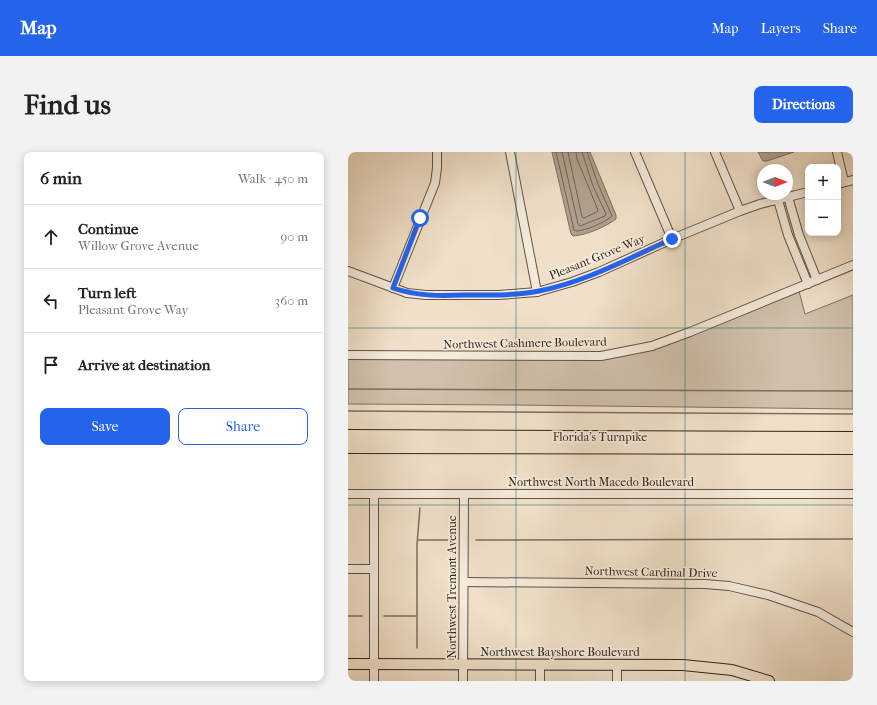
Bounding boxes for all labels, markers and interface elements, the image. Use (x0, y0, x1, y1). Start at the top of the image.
text: Map (20, 17, 56, 39)
text: Map (712, 20, 739, 37)
text: Layers (761, 20, 801, 37)
text: Share (823, 20, 857, 37)
button: Directions (754, 86, 853, 123)
text: Find us (24, 88, 111, 121)
north arrow (757, 164, 793, 200)
map controls (805, 164, 841, 236)
button: + (805, 164, 841, 200)
text: 6 min (40, 168, 82, 188)
text: Walk · 450 m (238, 171, 308, 186)
button: − (805, 200, 841, 236)
route start (411, 209, 429, 227)
text: Continue (78, 220, 138, 238)
icon: ahead (40, 226, 62, 248)
text: 90 m (280, 229, 308, 244)
route end (663, 230, 681, 248)
street label: Pleasant Grove Way (547, 231, 647, 283)
text: Willow Grove Avenue (78, 238, 199, 253)
text: Turn left (78, 284, 136, 302)
icon: left (40, 290, 62, 312)
text: 360 m (275, 293, 308, 308)
text: Pleasant Grove Way (78, 302, 189, 317)
street label: Northwest Cashmere Boulevard (443, 335, 607, 351)
icon: arrive (40, 354, 62, 376)
text: Arrive at destination (78, 356, 210, 374)
button: Save (40, 408, 170, 445)
button: Share (178, 408, 308, 445)
street label: Florida's Turnpike (553, 430, 647, 444)
street label: Northwest North Macedo Boulevard (508, 475, 694, 489)
street label: Northwest Tremont Avenue (445, 515, 459, 659)
street label: Northwest Cardinal Drive (584, 564, 718, 580)
street label: Northwest Bayshore Boulevard (480, 645, 640, 659)

